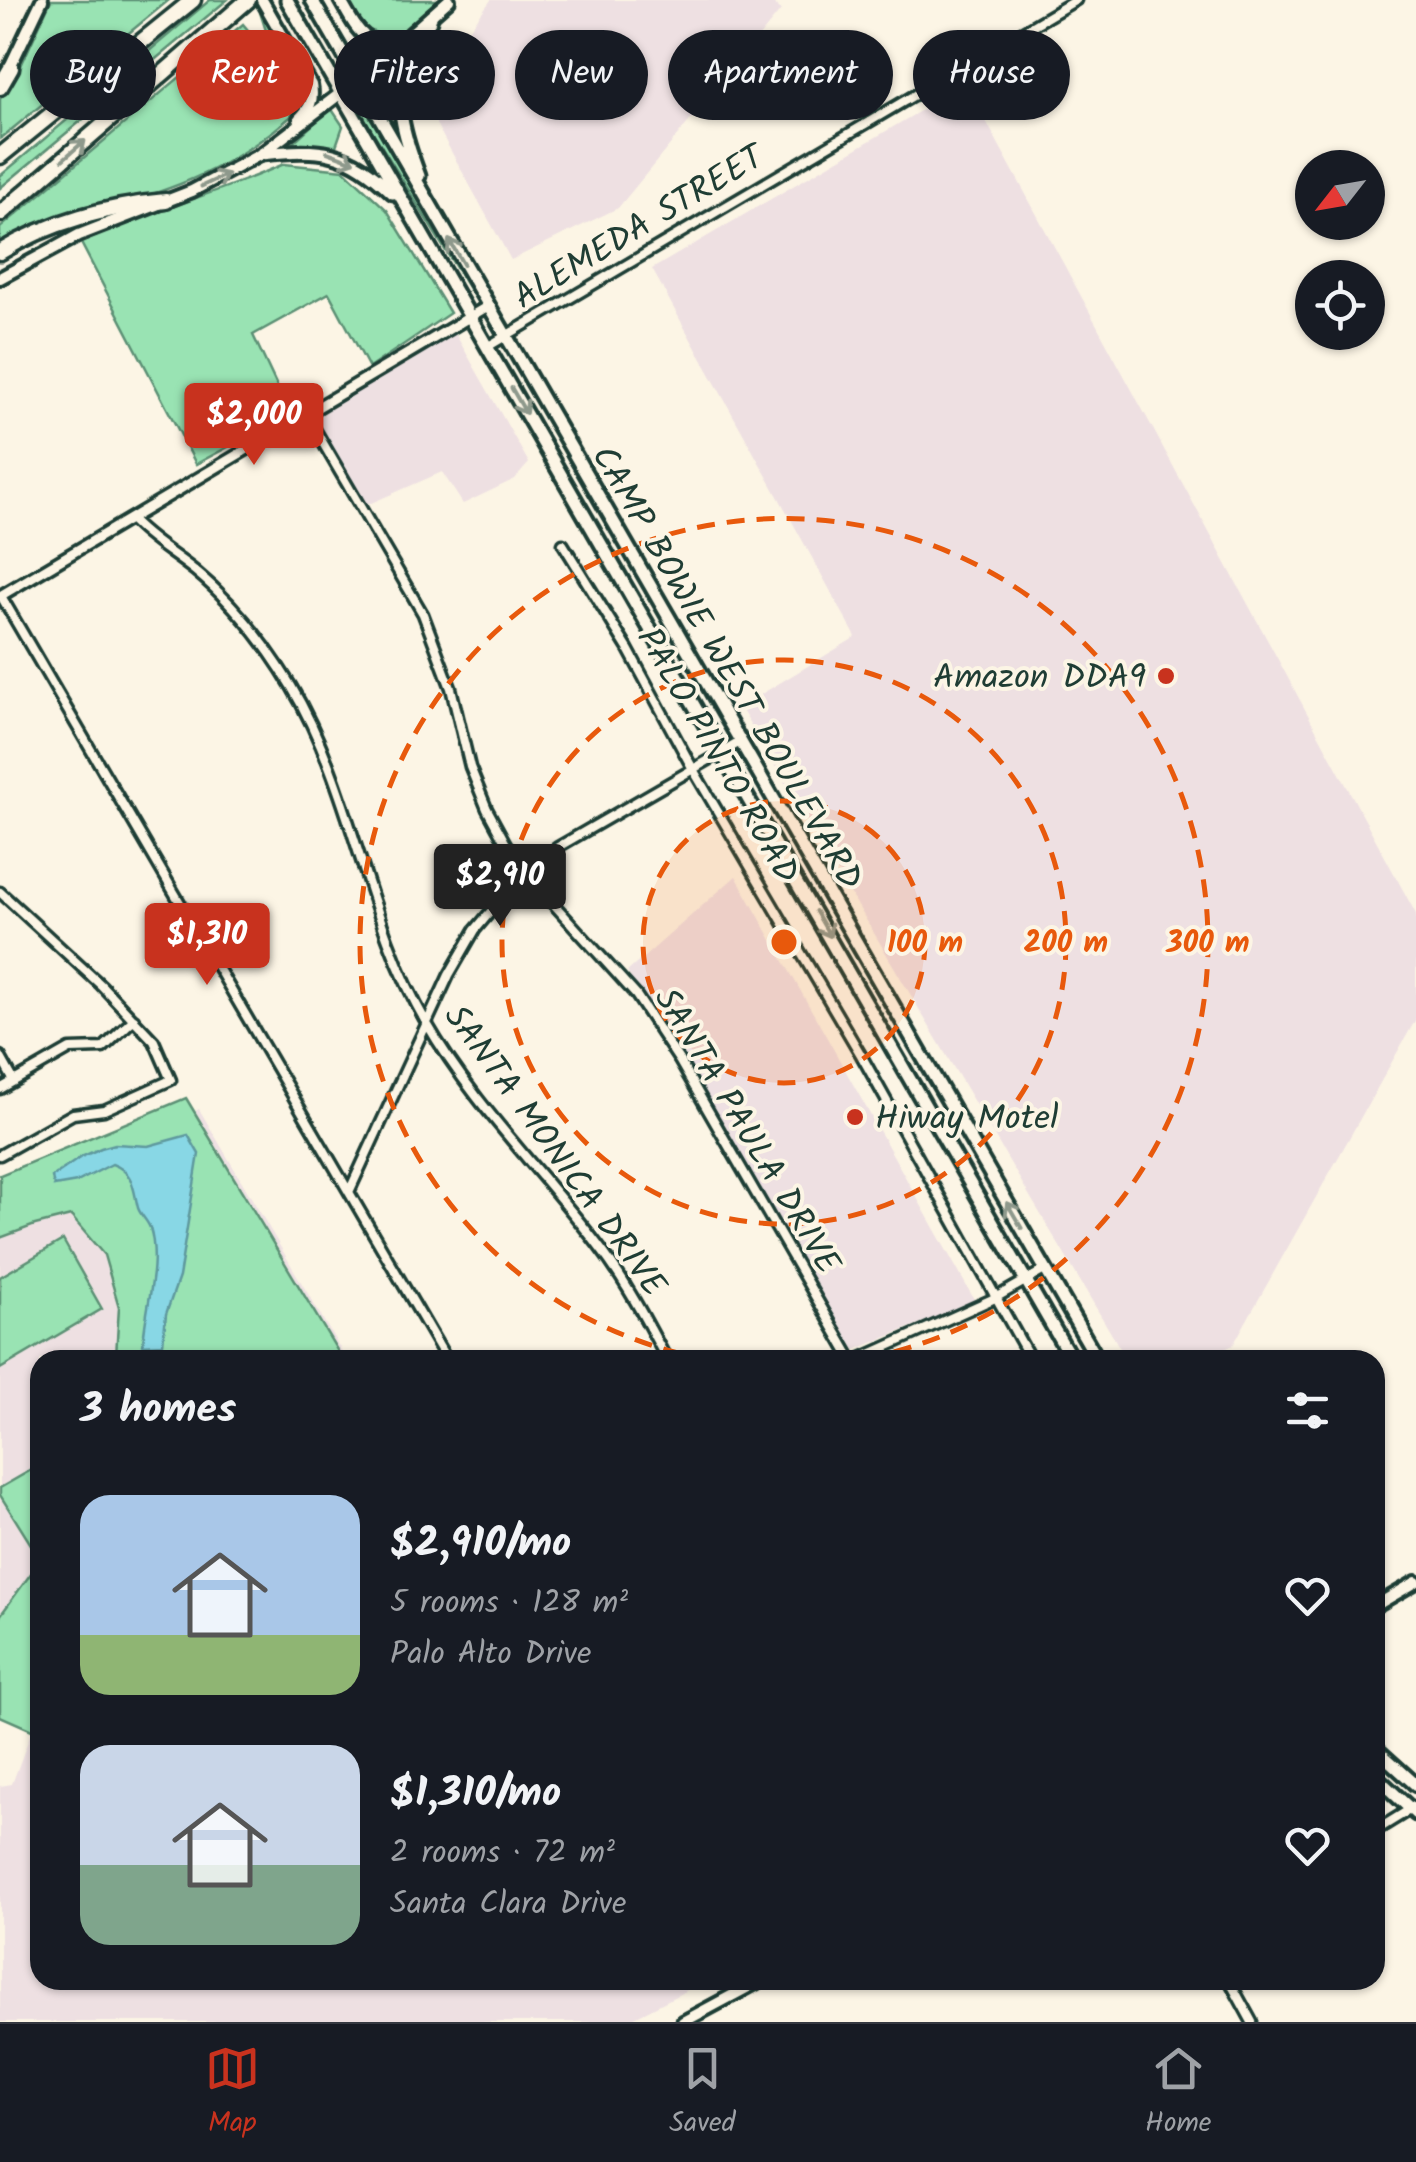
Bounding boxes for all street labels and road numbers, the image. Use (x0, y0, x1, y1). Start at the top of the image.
street label: ALEMEDA STREET (503, 130, 779, 326)
street label: CAMP BOWIE WEST BOULEVARD (575, 435, 876, 902)
street label: PALO PINTO ROAD (620, 618, 813, 895)
street label: SANTA PAULA DRIVE (637, 977, 854, 1287)
street label: SANTA MONICA DRIVE (428, 994, 680, 1311)

